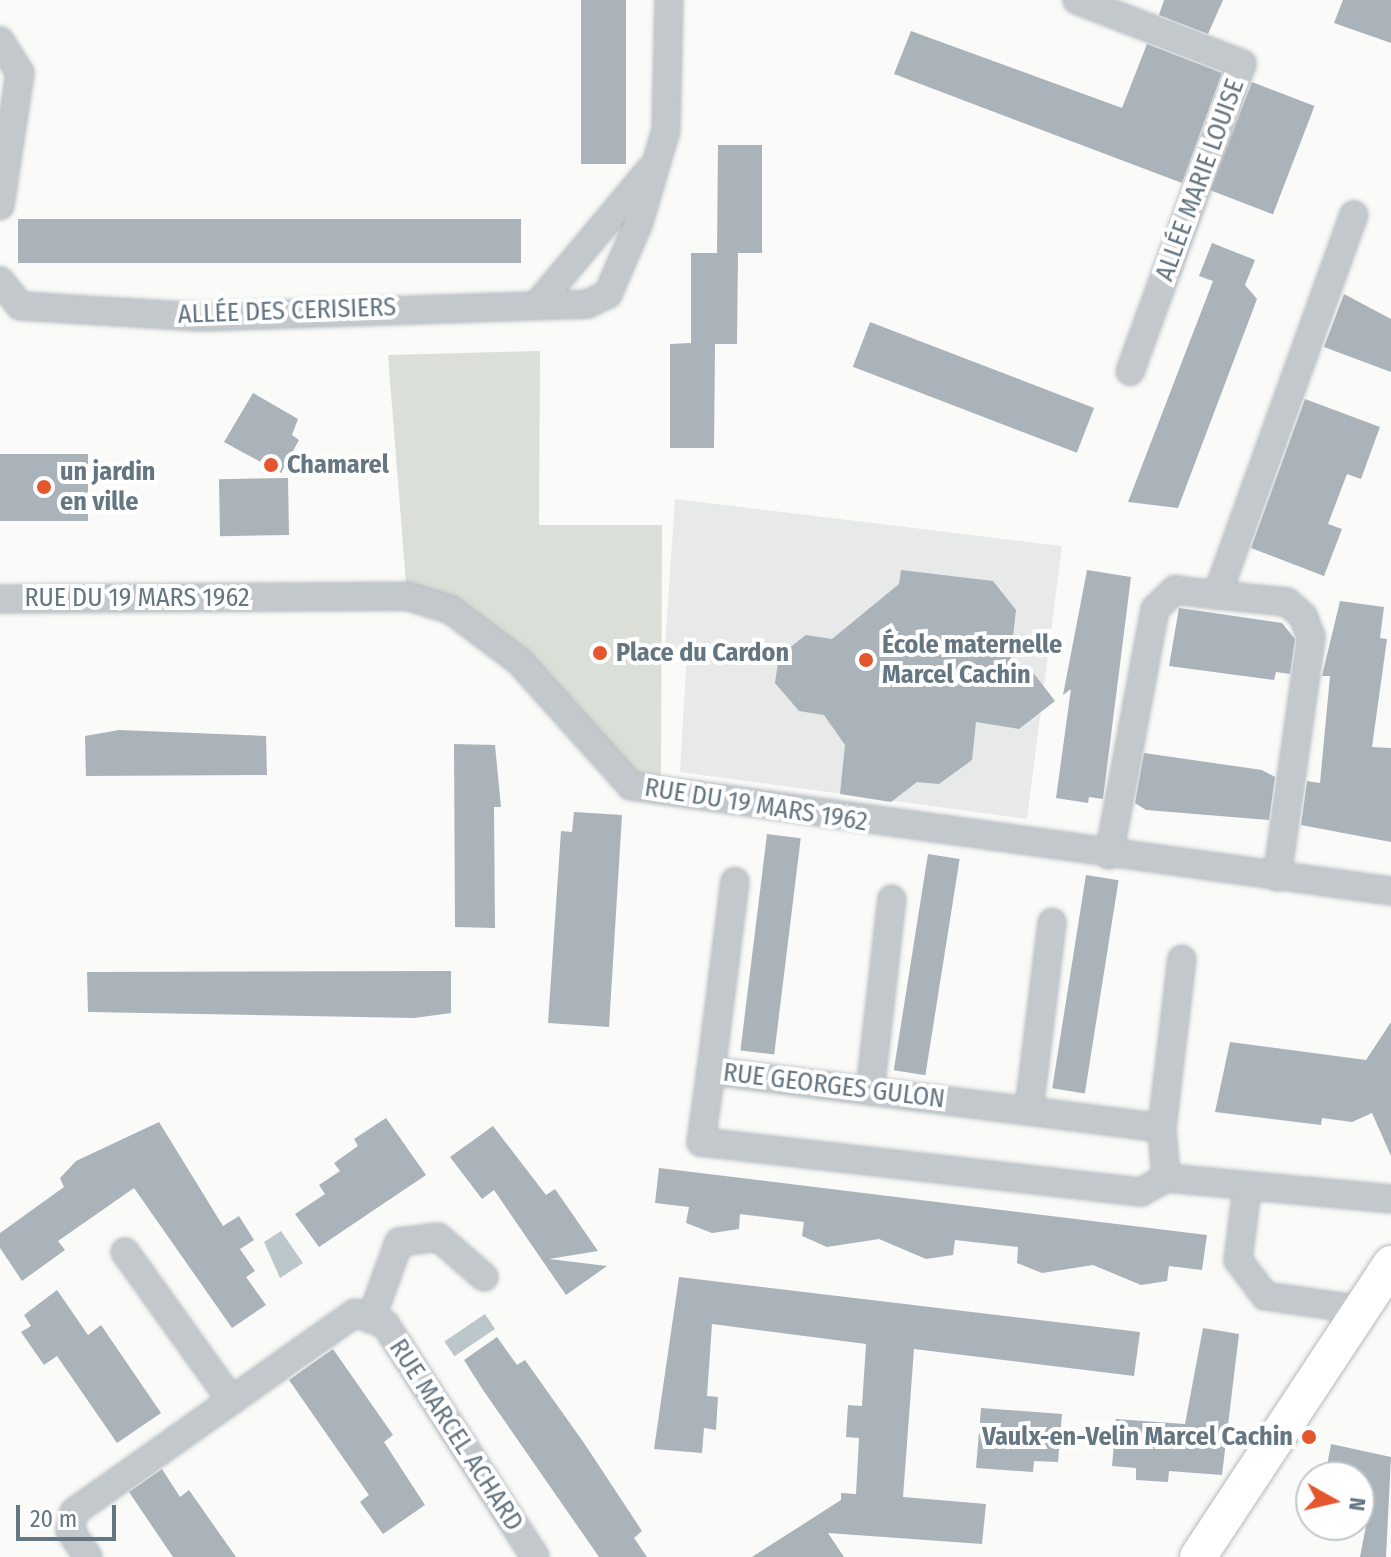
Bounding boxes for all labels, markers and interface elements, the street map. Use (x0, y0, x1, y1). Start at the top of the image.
street label: ALLÉE MARIE LOUISE (1149, 75, 1251, 285)
street label: ALLÉE DES CERISIERS (177, 292, 397, 330)
place label: Chamarel (287, 449, 389, 481)
place label: un jardin en ville (60, 456, 155, 518)
marker: Chamarel (262, 456, 280, 474)
marker: un jardin en ville (35, 478, 53, 496)
street label: RUE DU 19 MARS 1962 (24, 582, 250, 614)
place label: École maternelle Marcel Cachin (882, 629, 1062, 690)
place label: Place du Cardon (616, 637, 789, 669)
marker: Place du Cardon (591, 644, 609, 662)
marker: École maternelle Marcel Cachin (857, 651, 875, 669)
street label: RUE DU 19 MARS 1962 (642, 772, 870, 838)
street label: RUE GEORGES GULON (721, 1057, 947, 1115)
street label: RUE MARCEL ACHARD (382, 1333, 530, 1537)
place label: Vaulx-en-Velin Marcel Cachin (982, 1421, 1293, 1453)
marker: Vaulx-en-Velin Marcel Cachin (1300, 1428, 1318, 1446)
north arrow (1295, 1461, 1375, 1541)
scale bar (20, 1489, 120, 1539)
text: N (1343, 1496, 1372, 1513)
text: 20 m (30, 1505, 77, 1533)

